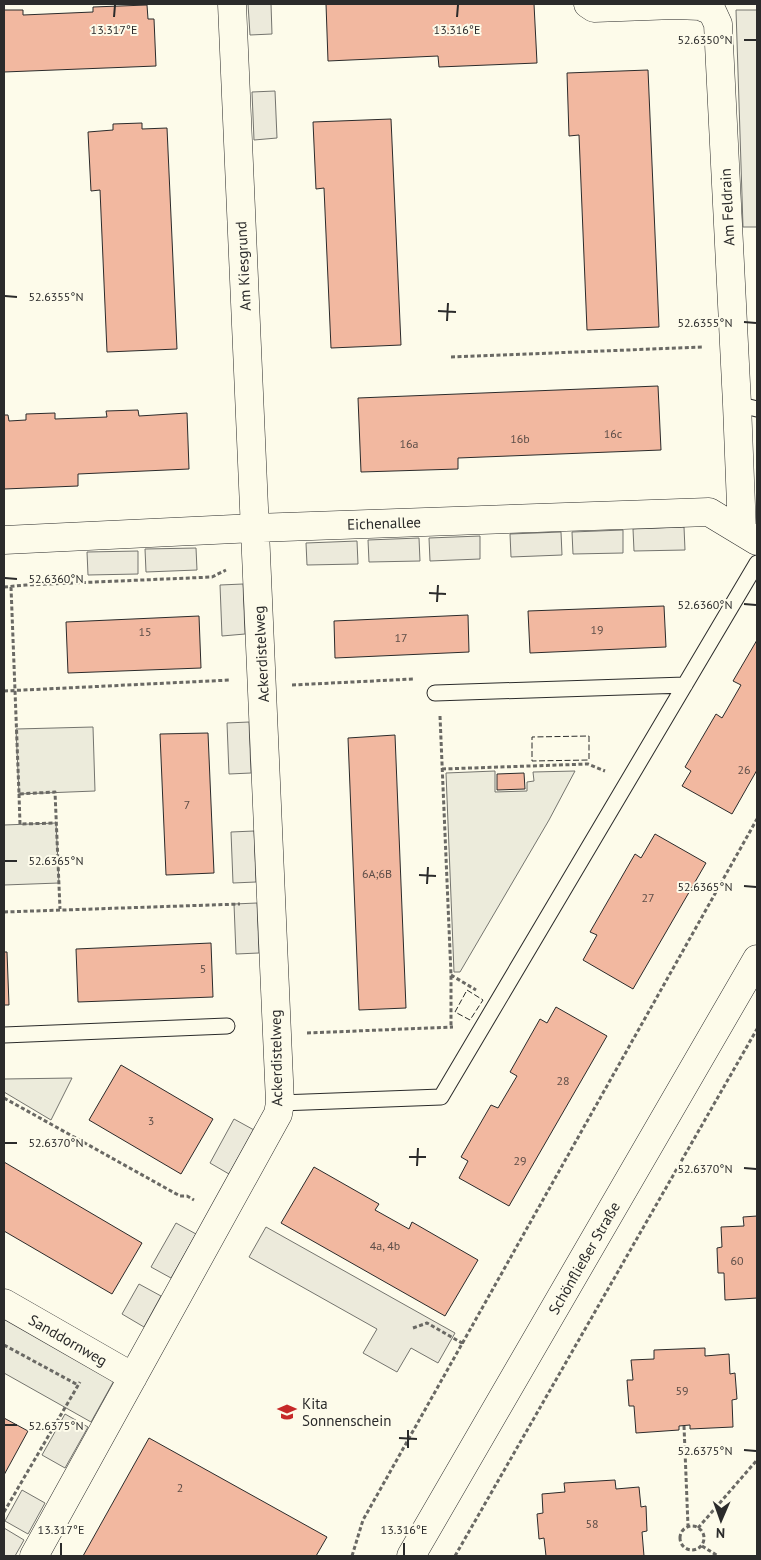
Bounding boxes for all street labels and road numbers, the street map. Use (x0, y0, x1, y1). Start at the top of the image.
street label: Am Feldrain (715, 168, 739, 246)
street label: Am Kiesgrund (231, 221, 255, 311)
street label: Eichenallee (347, 512, 421, 534)
street label: Ackerdistelweg (249, 605, 273, 703)
street label: Ackerdistelweg (266, 1009, 286, 1107)
street label: Schönfließer Straße (544, 1198, 624, 1318)
street label: Sanddornweg (25, 1310, 111, 1370)

